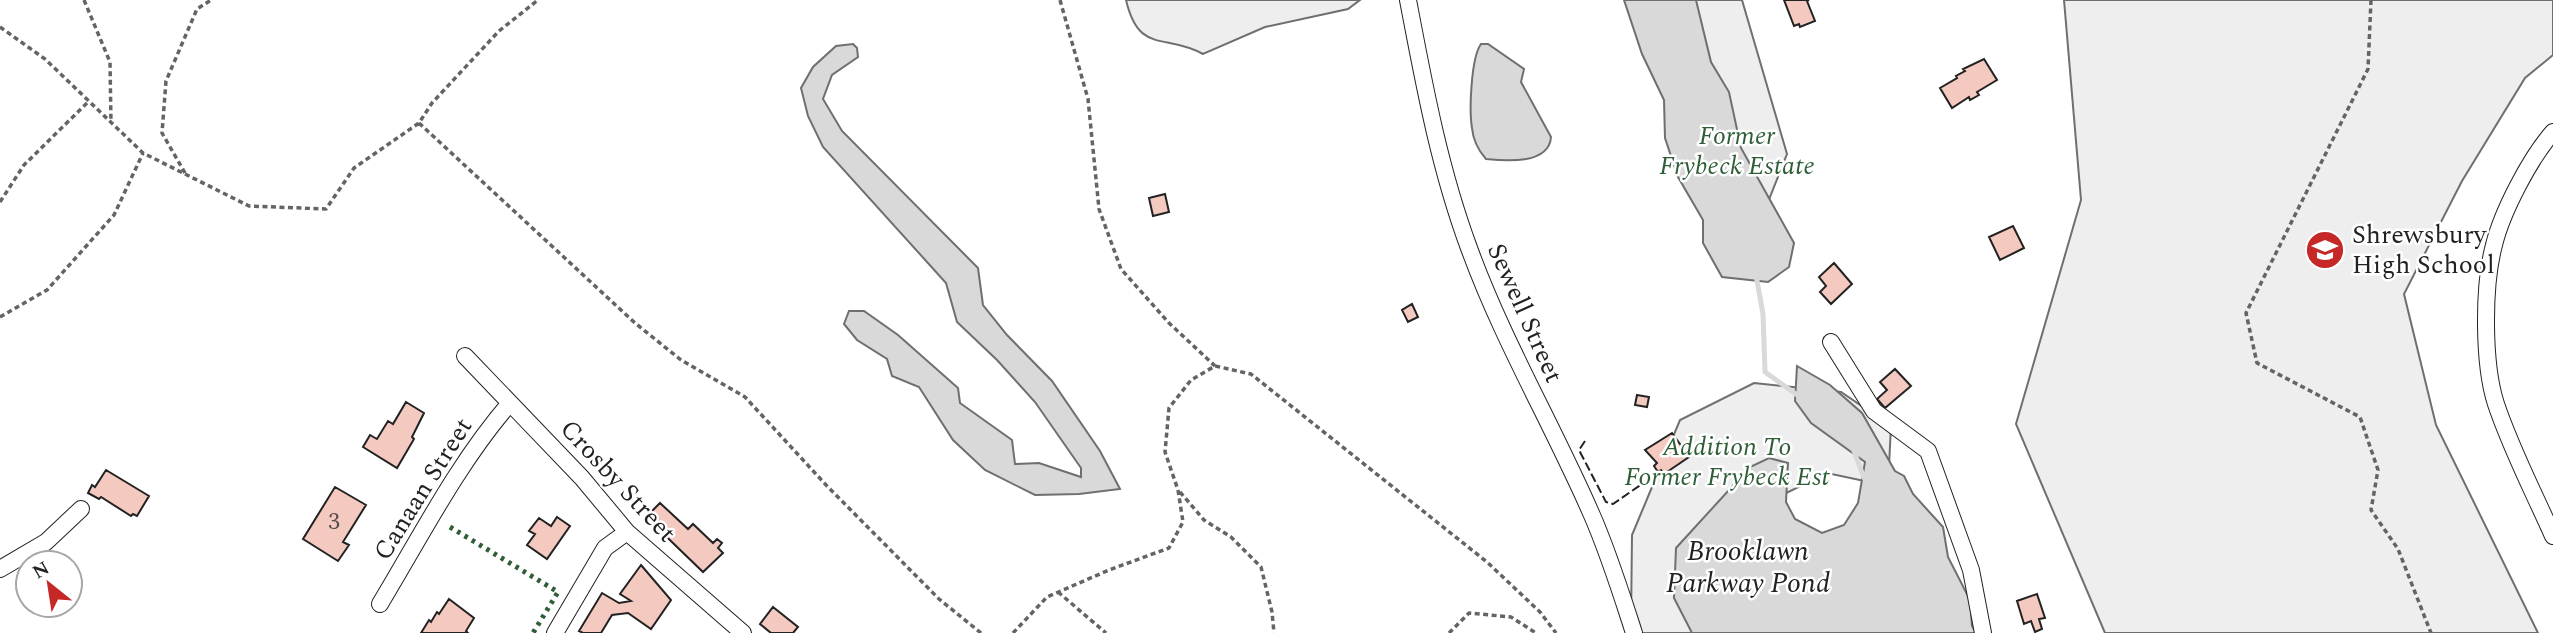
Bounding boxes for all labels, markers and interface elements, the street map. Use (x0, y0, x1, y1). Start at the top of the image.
park label: Former Frybeck Estate (1659, 116, 1815, 186)
place label: Shrewsbury High School (2352, 215, 2495, 285)
school or university icon: Shrewsbury High School (2304, 229, 2346, 271)
street label: Sewell Street (1476, 237, 1574, 389)
street label: Canaan Street (363, 410, 483, 568)
street label: Crosby Street (550, 410, 686, 552)
park label: Addition To Former Frybeck Est (1624, 427, 1830, 497)
house number: 3 (328, 505, 340, 540)
water label: Brooklawn Parkway Pond (1666, 530, 1830, 605)
north arrow (14, 549, 84, 619)
text: N (27, 554, 55, 587)

